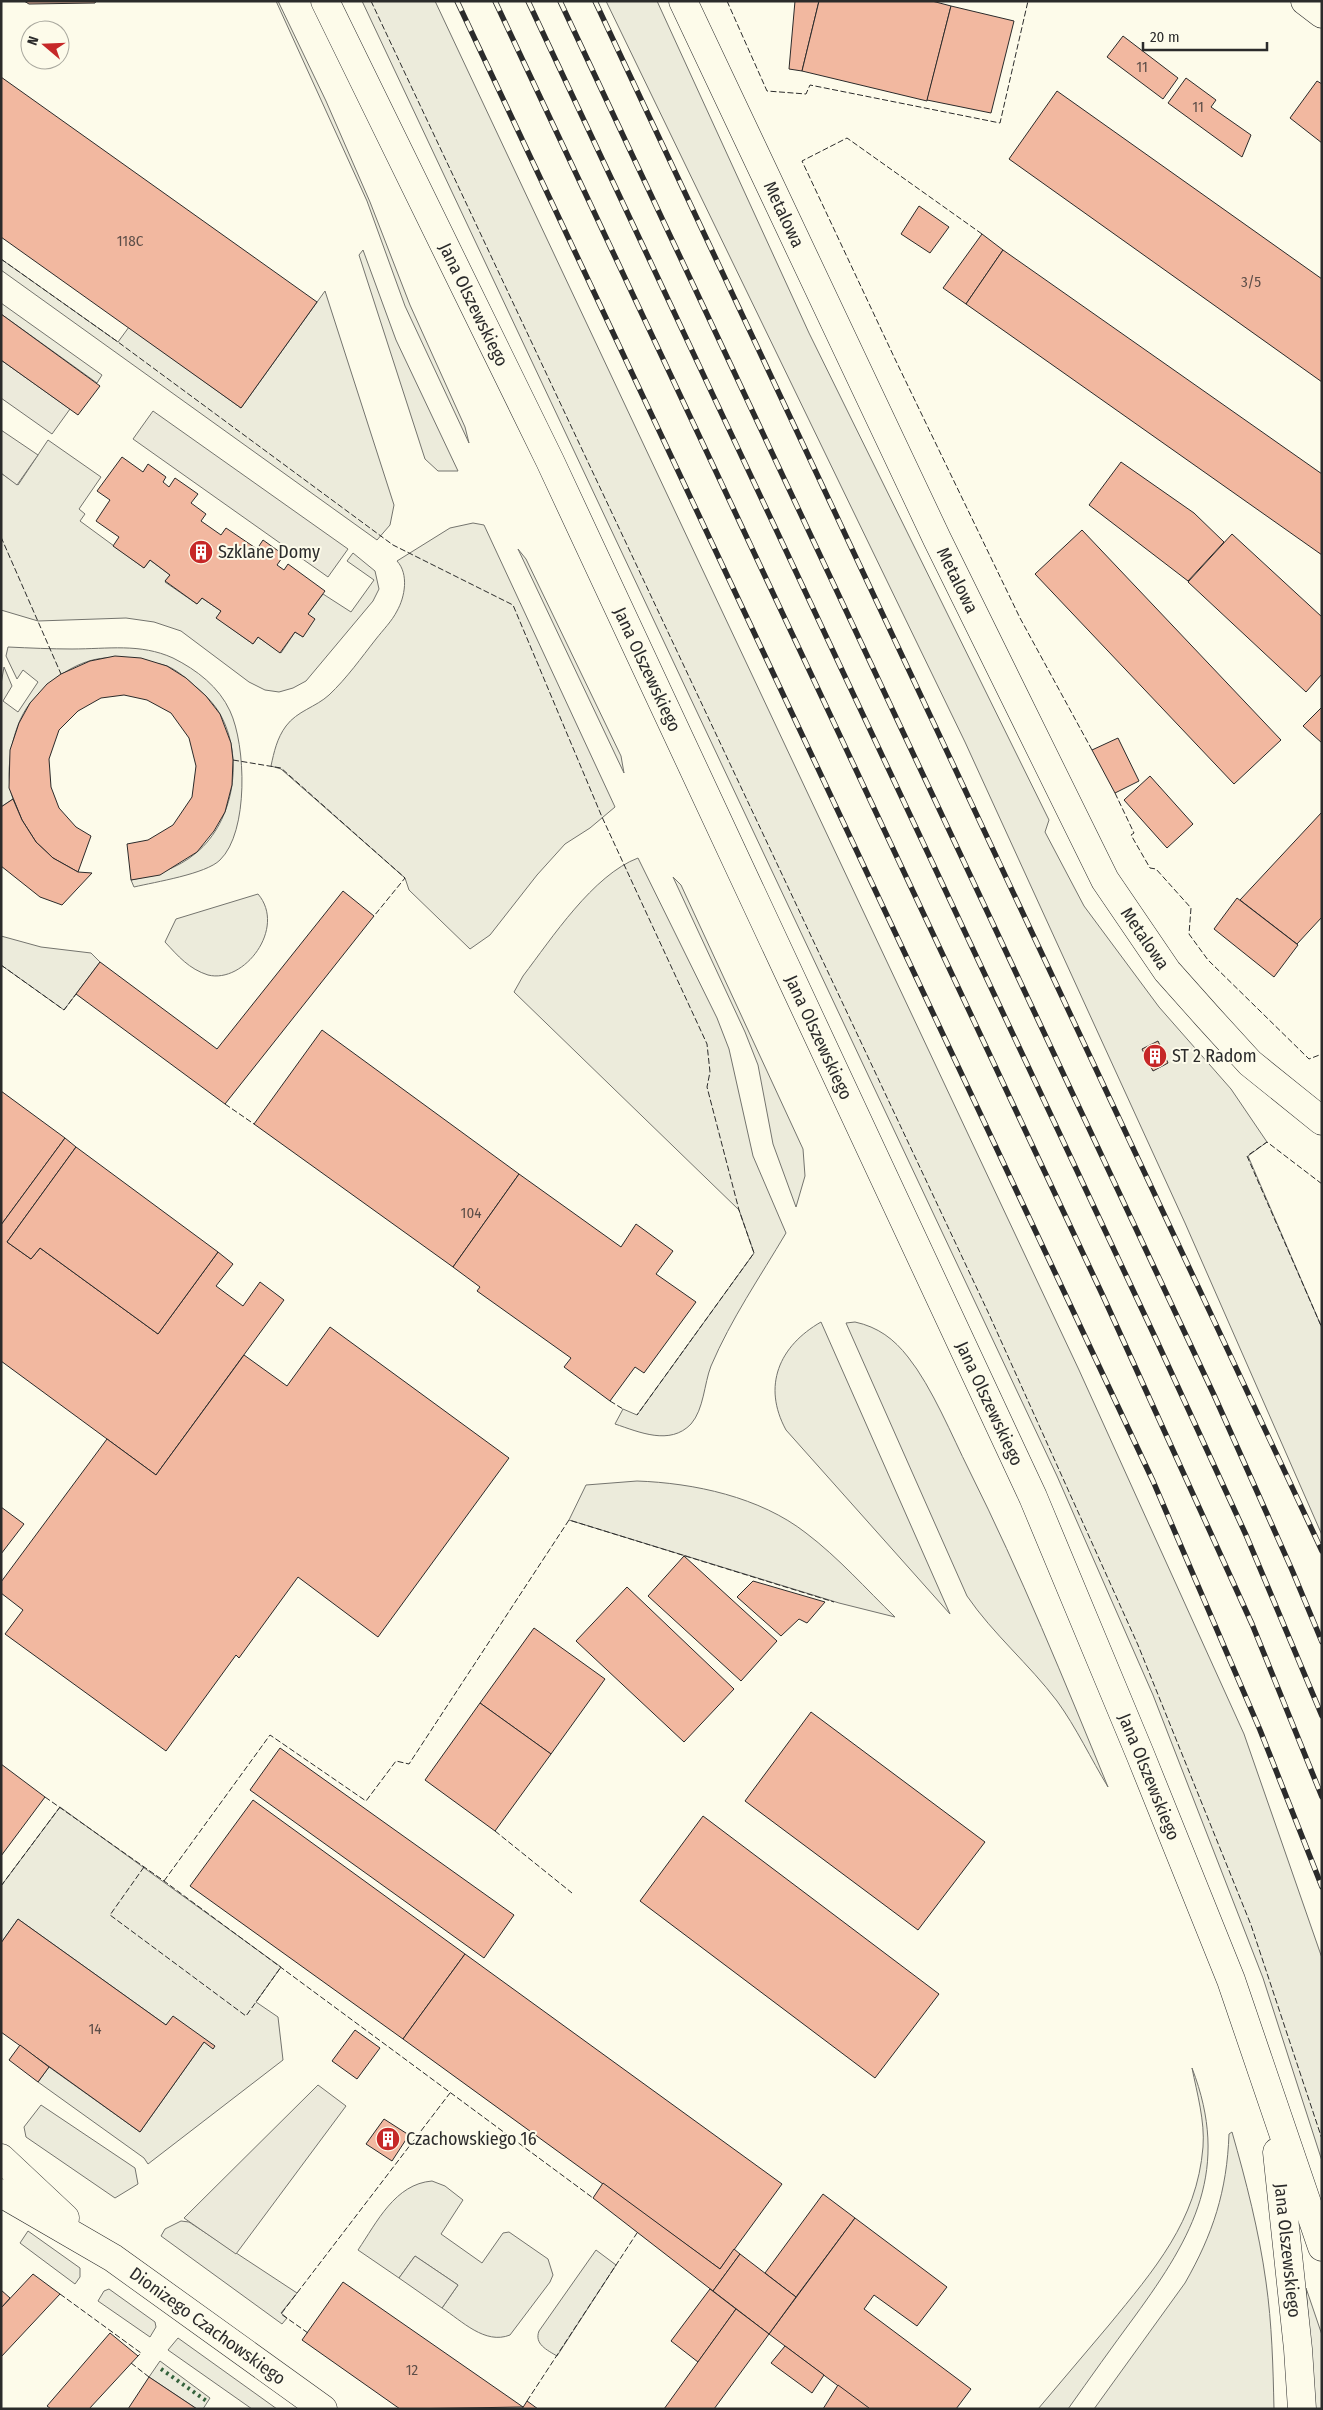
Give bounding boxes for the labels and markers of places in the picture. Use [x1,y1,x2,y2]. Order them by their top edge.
building icon: Szklane Domy [188,539,214,565]
place label: Szklane Domy [218,541,320,563]
building icon: ST 2 Radom [1142,1043,1168,1069]
place label: ST 2 Radom [1172,1045,1257,1067]
building icon: Czachowskiego 16 [375,2126,401,2152]
place label: Czachowskiego 16 [406,2128,537,2150]

